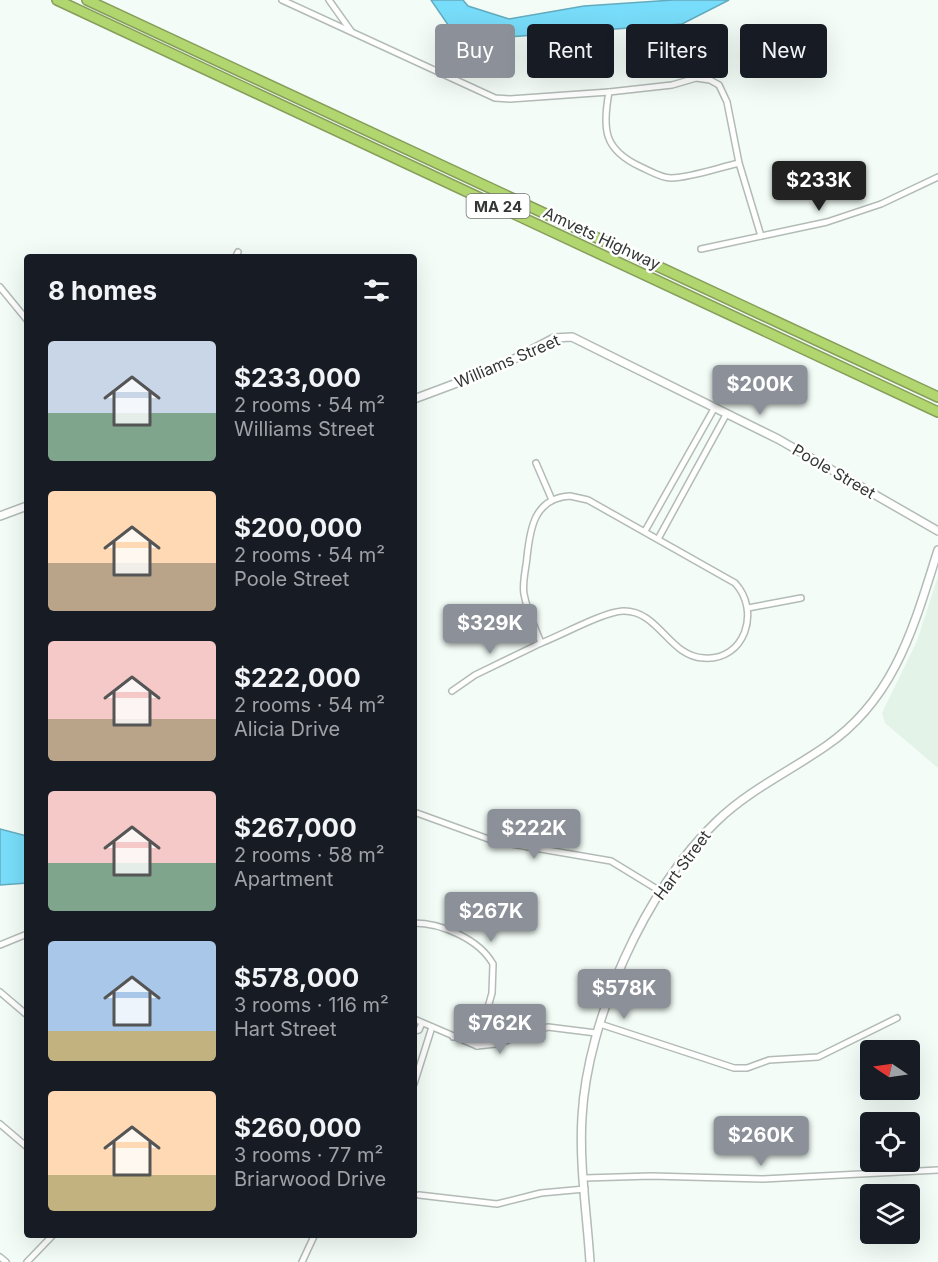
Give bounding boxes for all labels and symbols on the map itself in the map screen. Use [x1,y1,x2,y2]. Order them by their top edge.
pin: $233K [777,161,861,212]
road number: MA 24 [466,194,530,218]
street label: Amvets Highway [540,202,664,274]
street label: Williams Street [451,330,563,392]
pin: $200K [718,365,802,416]
street label: Poole Street [789,439,879,503]
pin: $329K [448,604,532,655]
pin: $222K [492,809,576,860]
street label: Hart Street [649,826,715,904]
pin: $267K [449,892,533,943]
pin: $578K [582,969,666,1020]
pin: $762K [458,1004,542,1055]
north arrow [860,1040,920,1100]
pin: $260K [719,1116,803,1167]

